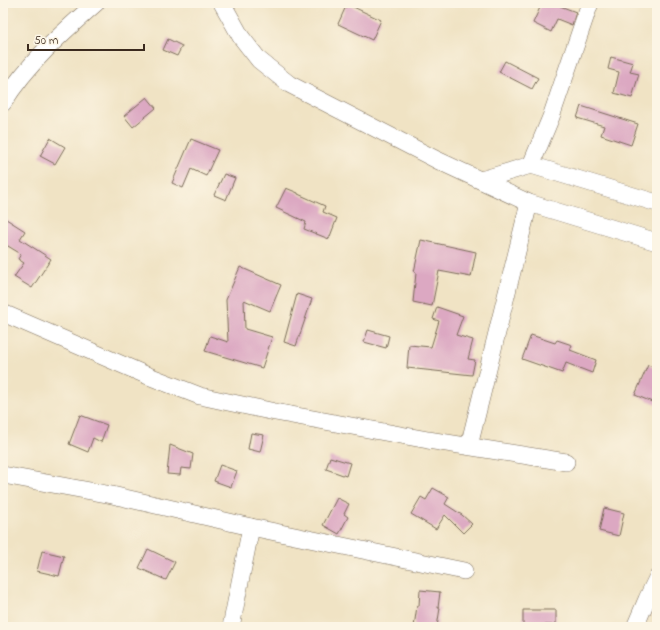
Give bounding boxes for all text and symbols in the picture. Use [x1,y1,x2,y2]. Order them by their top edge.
scale bar [28,26,144,52]
text: 50 m [34,32,58,50]

